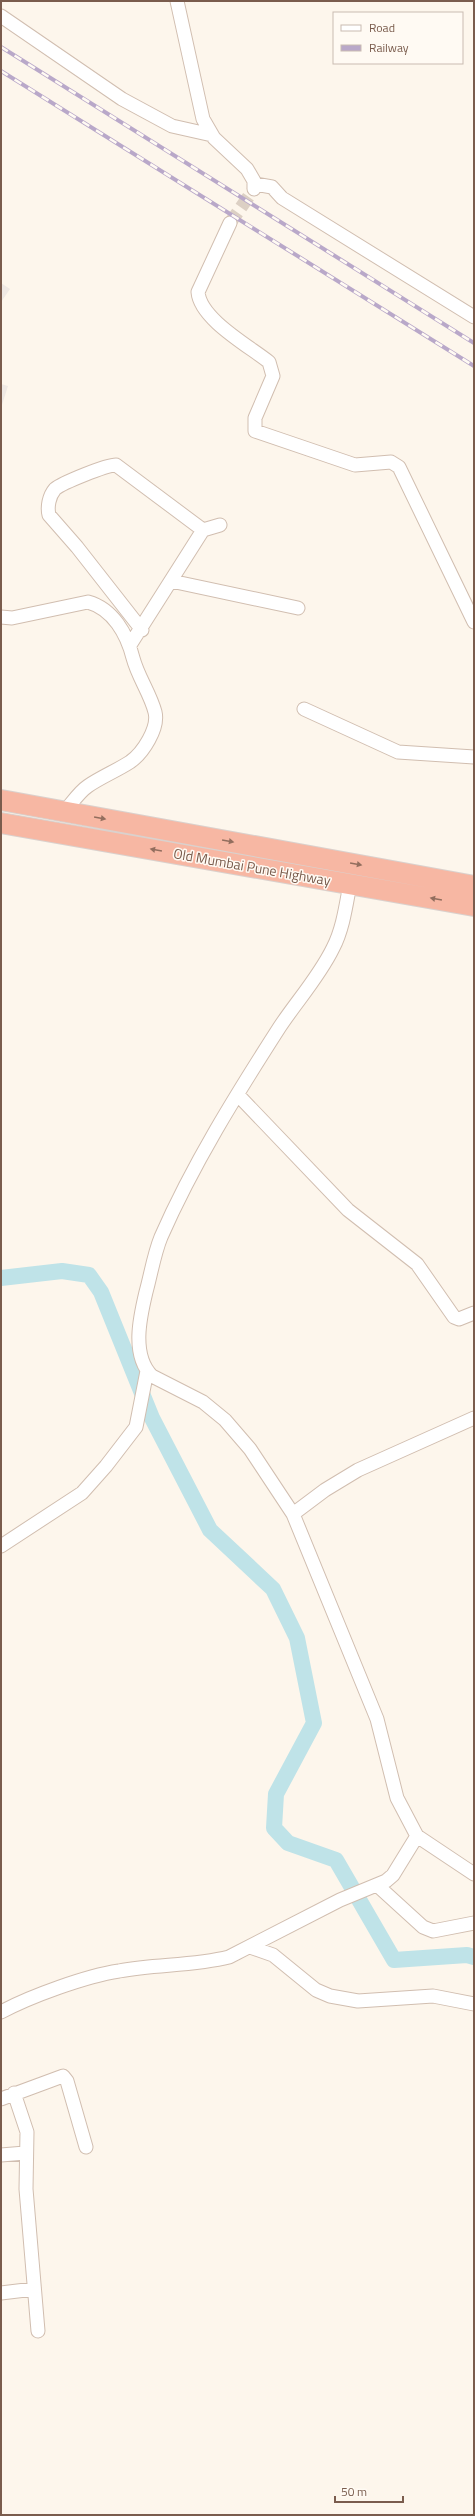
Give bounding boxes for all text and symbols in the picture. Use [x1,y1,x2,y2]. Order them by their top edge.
legend [333,12,463,64]
text: Road [369,18,395,37]
text: Railway [369,38,409,57]
one-way arrow [94,815,106,821]
one-way arrow [222,838,234,844]
street label: Old Mumbai Pune Highway [172,842,333,891]
one-way arrow [150,847,162,853]
one-way arrow [349,862,362,868]
one-way arrow [429,896,442,902]
scale bar [335,2478,403,2504]
text: 50 m [341,2482,367,2501]

